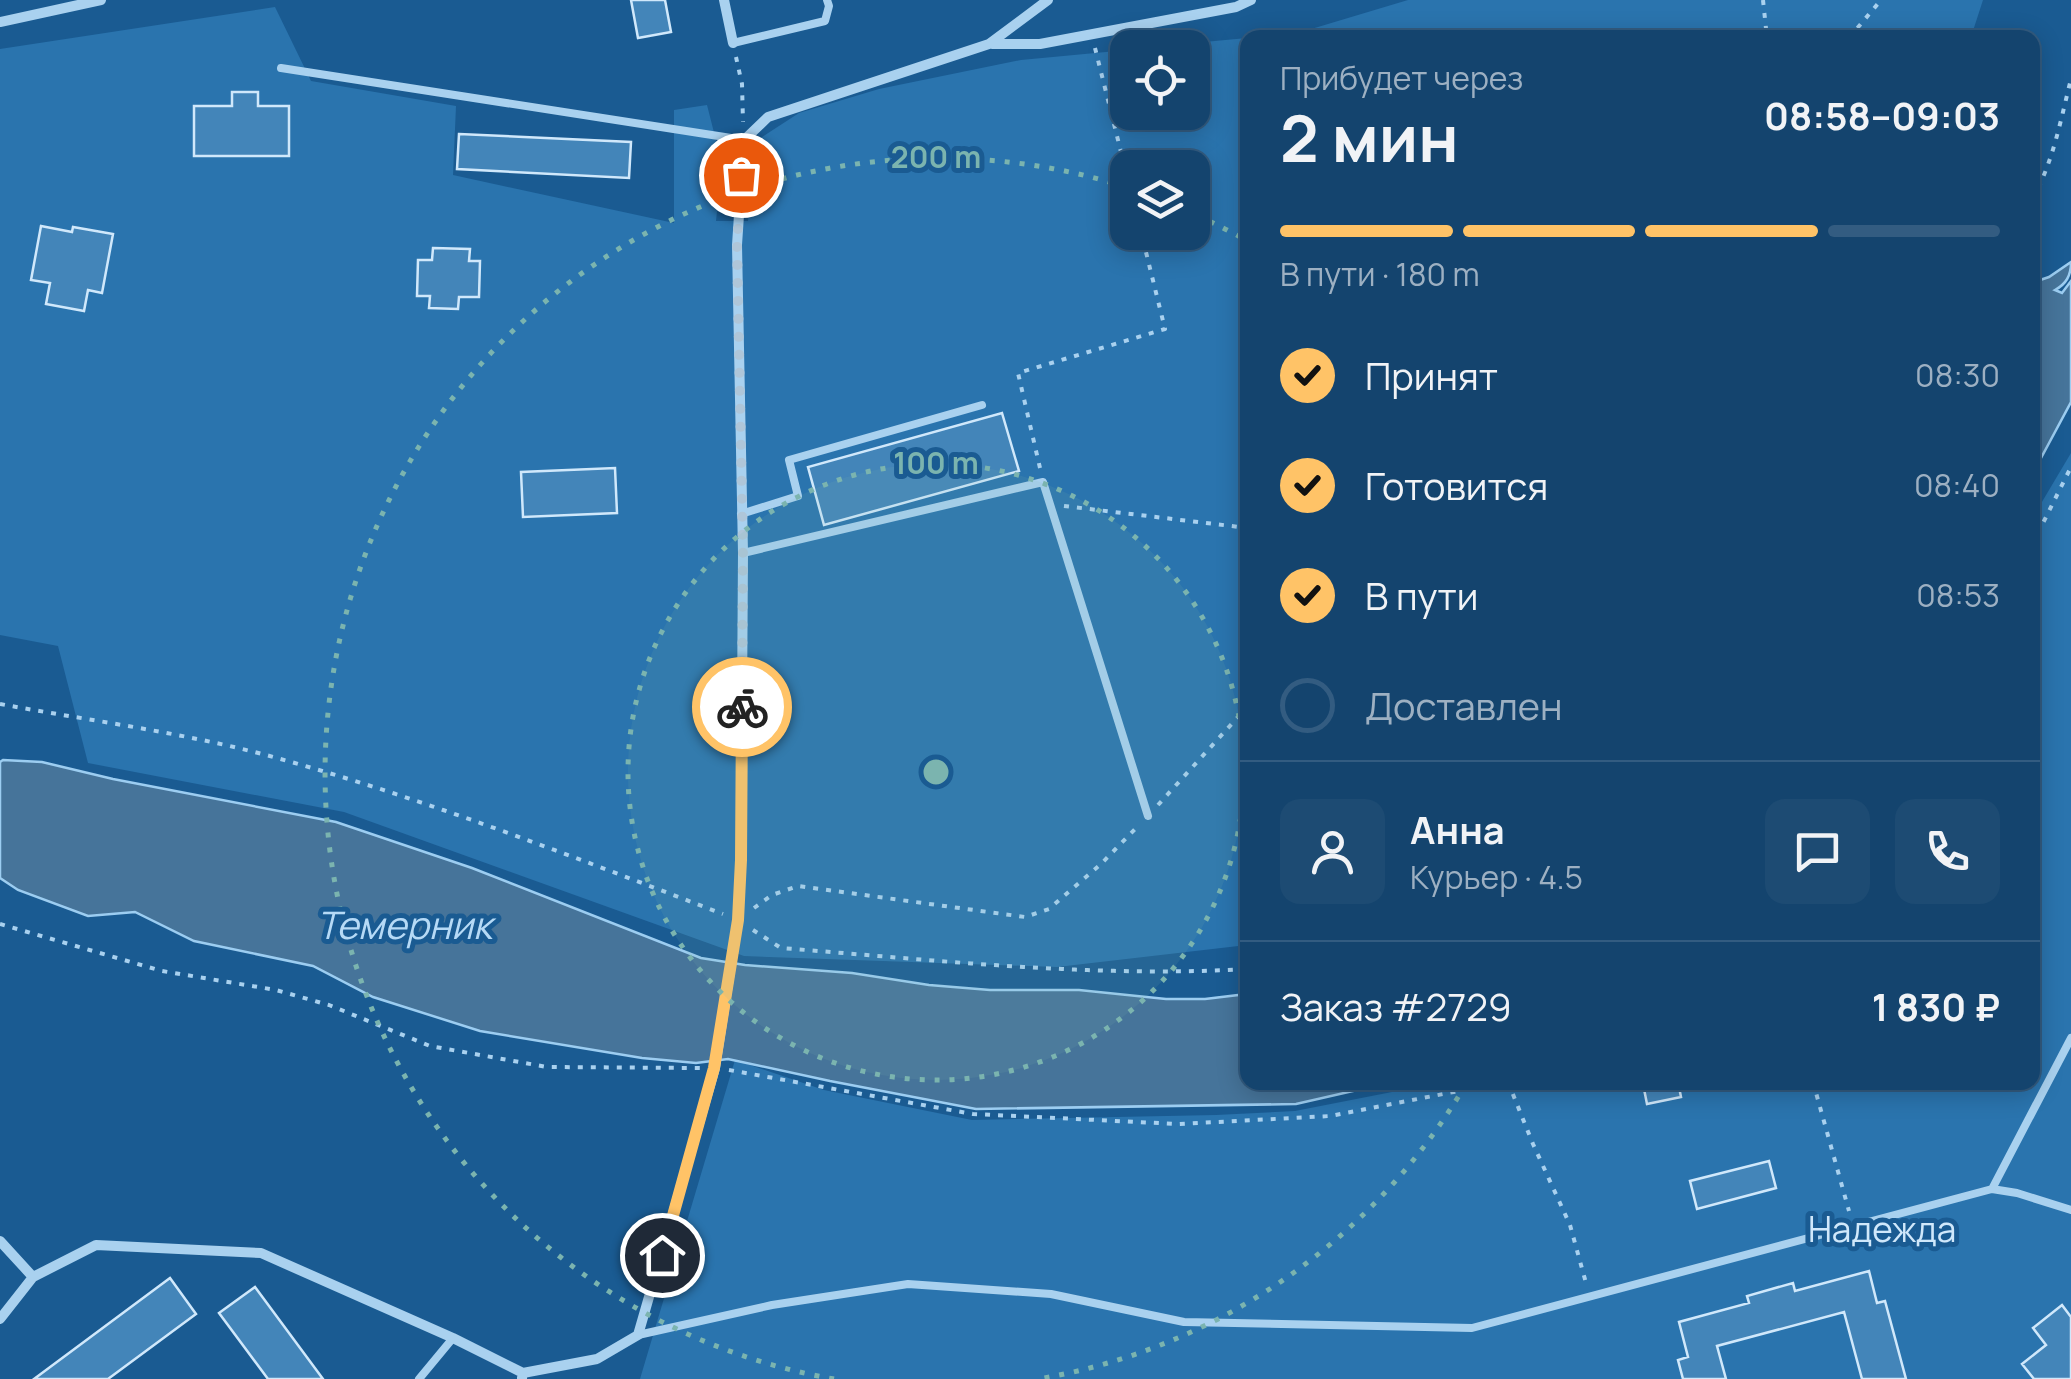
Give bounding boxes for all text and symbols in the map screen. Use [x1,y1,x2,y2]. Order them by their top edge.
map controls [1110,30,1210,250]
button: locate [1110,30,1210,130]
text: Прибудет через [1280,56,1523,100]
text: 08:58–09:03 [1764,89,2000,141]
text: 2 мин [1280,93,1459,182]
pin [699,133,784,218]
text: 200 m [891,136,981,177]
icon: bag [714,148,769,203]
button: layers [1110,150,1210,250]
text: В пути · 180 m [1280,252,1480,296]
icon: check [1280,348,1335,403]
text: Принят [1365,349,1498,401]
text: 08:30 [1915,353,2000,397]
text: 100 m [893,442,979,483]
icon: check [1280,458,1335,513]
text: Готовится [1365,459,1548,511]
text: 08:40 [1914,463,2000,507]
icon: check [1280,568,1335,623]
text: В пути [1365,569,1478,621]
text: 08:53 [1916,573,2000,617]
courier [692,657,792,757]
text: Доставлен [1365,679,1563,731]
icon: bike [715,680,770,735]
centre of rings [918,754,954,790]
button: person [1280,799,1385,904]
button: chat [1765,799,1870,904]
button: phone [1895,799,2000,904]
text: Анна [1410,803,1505,855]
text: Курьер · 4.5 [1410,855,1583,899]
water label: Темерник [316,898,497,950]
text: Заказ #2729 [1280,980,1512,1032]
text: 1 830 ₽ [1872,980,2000,1032]
park label: Надежда [1808,1205,1956,1253]
pin [620,1213,705,1298]
icon: home [635,1228,690,1283]

